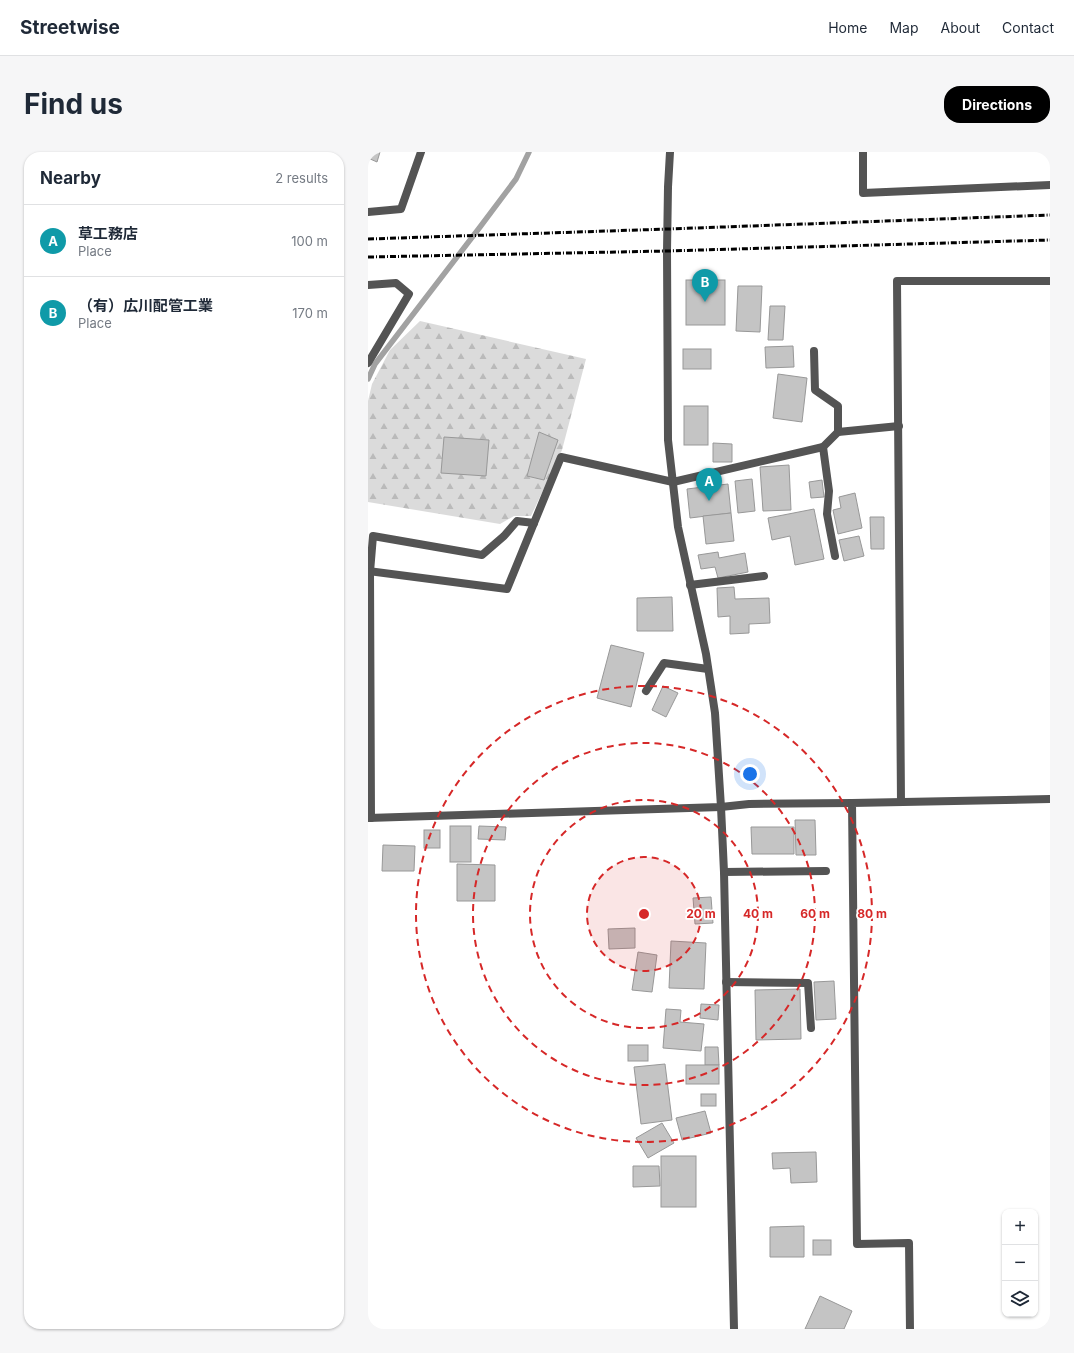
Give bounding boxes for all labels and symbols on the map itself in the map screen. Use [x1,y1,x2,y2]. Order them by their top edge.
pin: B [692,269,718,302]
pin: A [696,468,722,501]
your location [740,764,760,784]
text: 20 m [686,906,716,921]
text: 40 m [743,906,773,921]
text: 60 m [800,906,830,921]
text: 80 m [857,906,887,921]
centre of rings [637,907,651,921]

